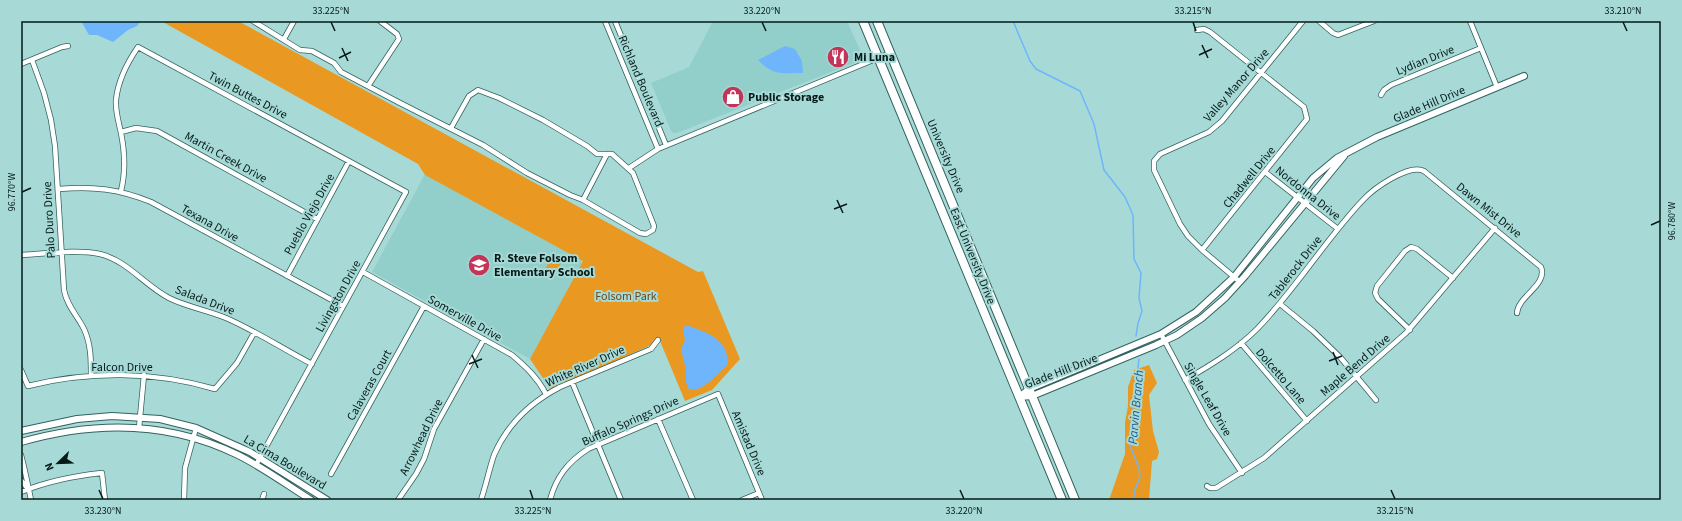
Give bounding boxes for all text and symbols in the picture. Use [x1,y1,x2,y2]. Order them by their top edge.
text: 33.225°N [312,4,350,18]
text: 33.220°N [743,4,781,18]
text: 33.215°N [1174,4,1212,18]
text: 33.210°N [1604,4,1642,18]
street label: Richland Boulevard [614,33,667,130]
street label: Lydian Drive [1393,41,1457,80]
restaurant icon: Mi Luna [825,44,851,70]
street label: Valley Manor Drive [1200,45,1273,126]
place label: Mi Luna [854,49,895,66]
street label: Twin Buttes Drive [205,67,290,123]
street label: Glade Hill Drive [1391,82,1468,127]
shop icon: Public Storage [720,84,746,110]
place label: Public Storage [748,89,824,106]
street label: University Drive [922,117,969,196]
street label: Martin Creek Drive [181,128,270,187]
street label: Chadwell Drive [1219,143,1280,212]
street label: Nordonna Drive [1271,162,1344,224]
street label: Pueblo Viejo Drive [280,170,339,258]
text: 96.770°W [5,173,19,211]
street label: Dawn Mist Drive [1452,179,1525,242]
street label: Palo Duro Drive [39,181,60,259]
street label: Texana Drive [178,201,242,246]
text: 96.780°W [1665,202,1679,240]
street label: East University Drive [945,205,1000,307]
street label: Tablerock Drive [1265,232,1326,304]
place label: R. Steve Folsom Elementary School [494,250,594,281]
school or university icon: R. Steve Folsom Elementary School [466,252,492,278]
street label: Livingston Drive [312,257,365,335]
street label: Salada Drive [173,281,237,320]
park label: Folsom Park [595,288,657,305]
street label: Somerville Drive [425,291,505,346]
street label: Maple Bend Drive [1317,330,1394,400]
street label: White River Drive [543,341,628,392]
street label: Dolcetto Lane [1252,345,1310,408]
street label: Calaveras Court [343,347,396,424]
street label: Glade Hill Drive [1022,350,1100,393]
street label: Falcon Drive [91,359,153,376]
street label: Single Leaf Drive [1179,359,1236,439]
water label: Parvin Branch [1124,369,1148,445]
street label: Buffalo Springs Drive [579,392,681,450]
street label: Arrowhead Drive [396,396,447,478]
street label: Amistad Drive [727,408,770,478]
street label: La Cima Boulevard [240,431,329,494]
north arrow [38,443,78,483]
text: N [41,460,58,473]
text: 33.230°N [84,504,122,518]
text: 33.225°N [514,504,552,518]
text: 33.220°N [945,504,983,518]
text: 33.215°N [1376,504,1414,518]

